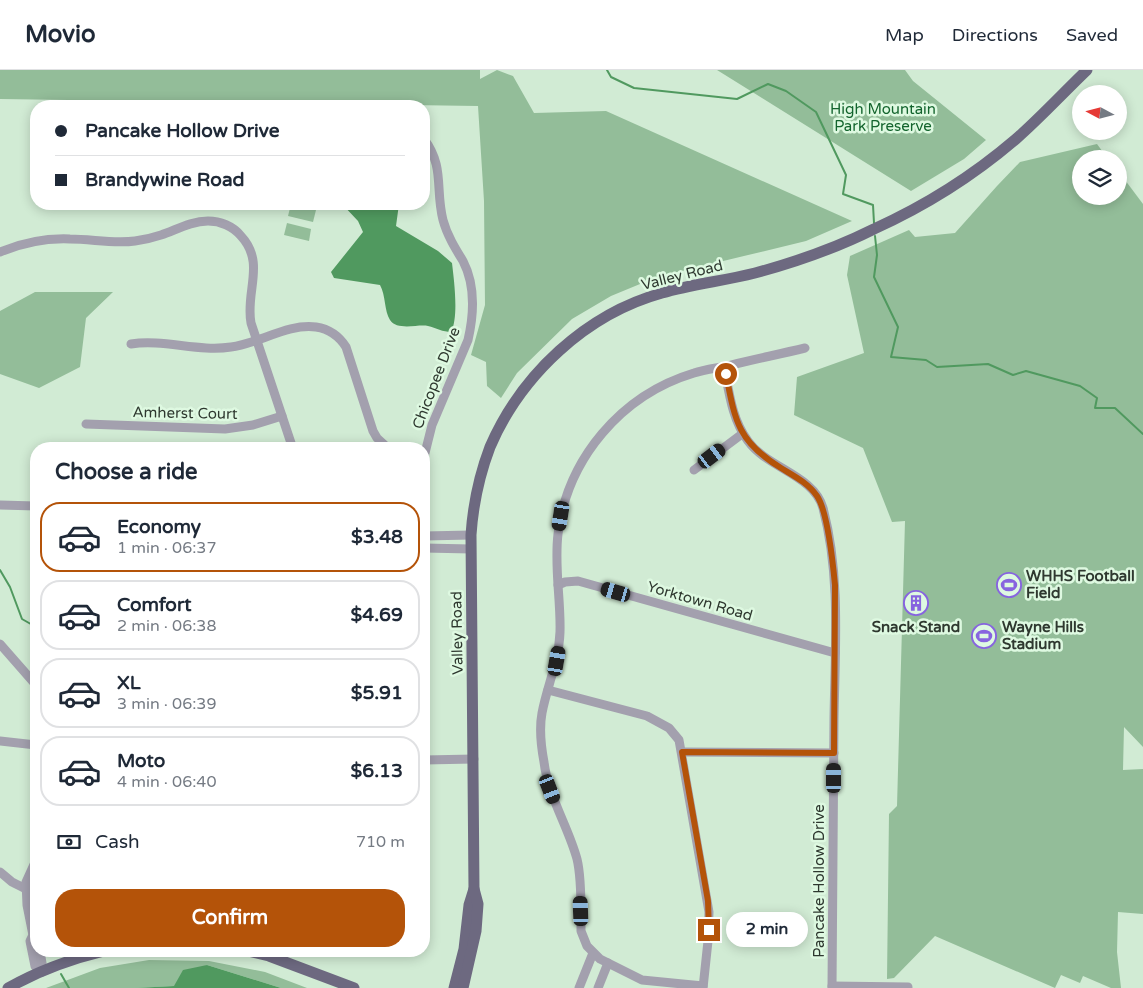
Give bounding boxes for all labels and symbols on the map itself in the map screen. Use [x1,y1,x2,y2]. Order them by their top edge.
north arrow [1072,85,1128,140]
park label: High Mountain Park Preserve [830,100,936,135]
street label: Valley Road [639,256,725,294]
street label: Chicopee Drive [408,325,464,431]
route start [715,363,737,385]
street label: Amherst Court [132,403,238,423]
car [695,441,728,471]
car [551,500,570,532]
place label: WHHS Football Field [1026,567,1135,602]
sports icon: WHHS Football Field [996,572,1022,598]
street label: Yorktown Road [645,577,755,625]
car [599,581,632,603]
building icon: Snack Stand [903,590,929,616]
street label: Valley Road [447,591,467,675]
place label: Snack Stand [872,618,960,636]
place label: Wayne Hills Stadium [1002,618,1084,653]
sports icon: Wayne Hills Stadium [971,623,997,649]
car [547,645,566,677]
car [826,763,841,793]
car [537,772,562,806]
street label: Pancake Hollow Drive [810,804,828,958]
car [572,896,589,926]
callout: 2 min [726,912,809,948]
route end [698,919,720,941]

